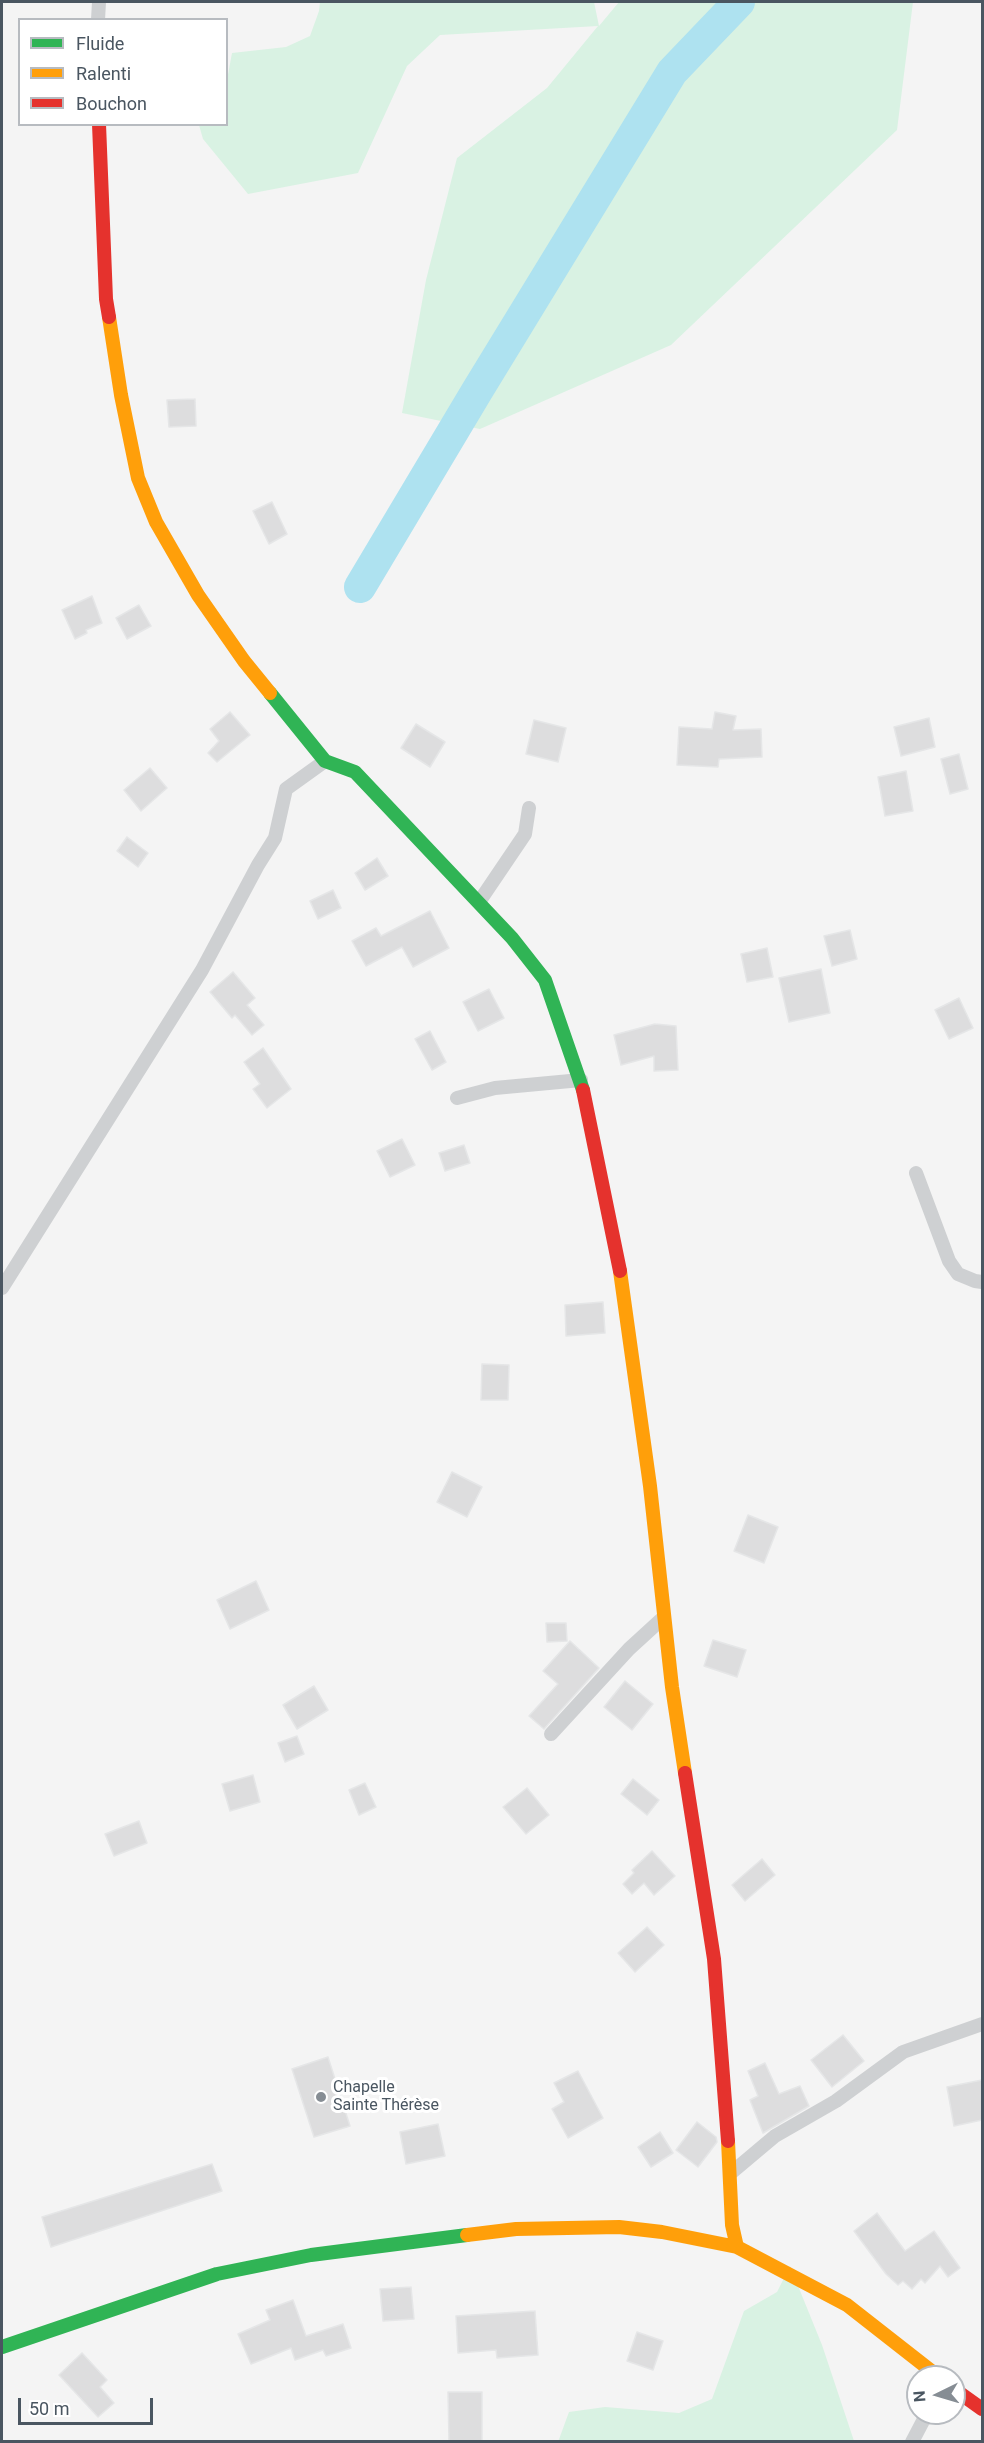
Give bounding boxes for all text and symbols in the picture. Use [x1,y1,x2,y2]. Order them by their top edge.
legend [18,18,228,126]
text: Fluide [76,33,124,54]
text: Ralenti [76,63,131,84]
text: Bouchon [76,93,147,114]
place label: Chapelle Sainte Thérèse [333,2078,439,2116]
marker: Chapelle Sainte Thérèse [314,2090,328,2104]
north arrow [906,2365,966,2425]
scale bar [21,2386,156,2424]
text: N [910,2390,930,2403]
text: 50 m [29,2398,69,2419]

